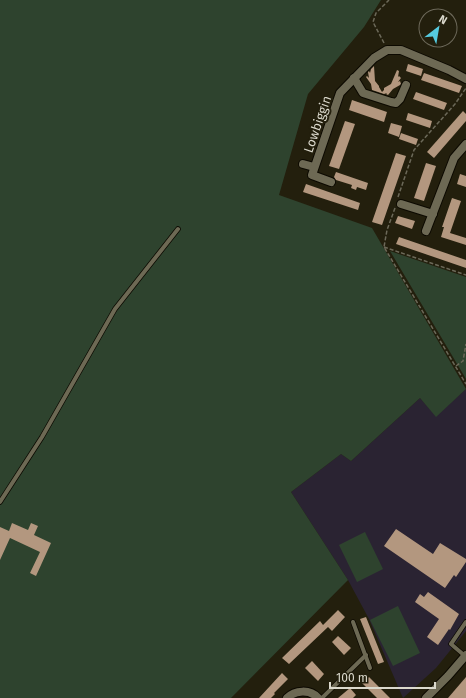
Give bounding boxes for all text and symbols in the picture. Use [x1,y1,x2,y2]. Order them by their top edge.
north arrow [418,8,458,48]
text: N [436,12,449,27]
street label: Lowbiggin [301,94,334,155]
scale bar [330,664,435,690]
text: 100 m [336,671,368,685]

